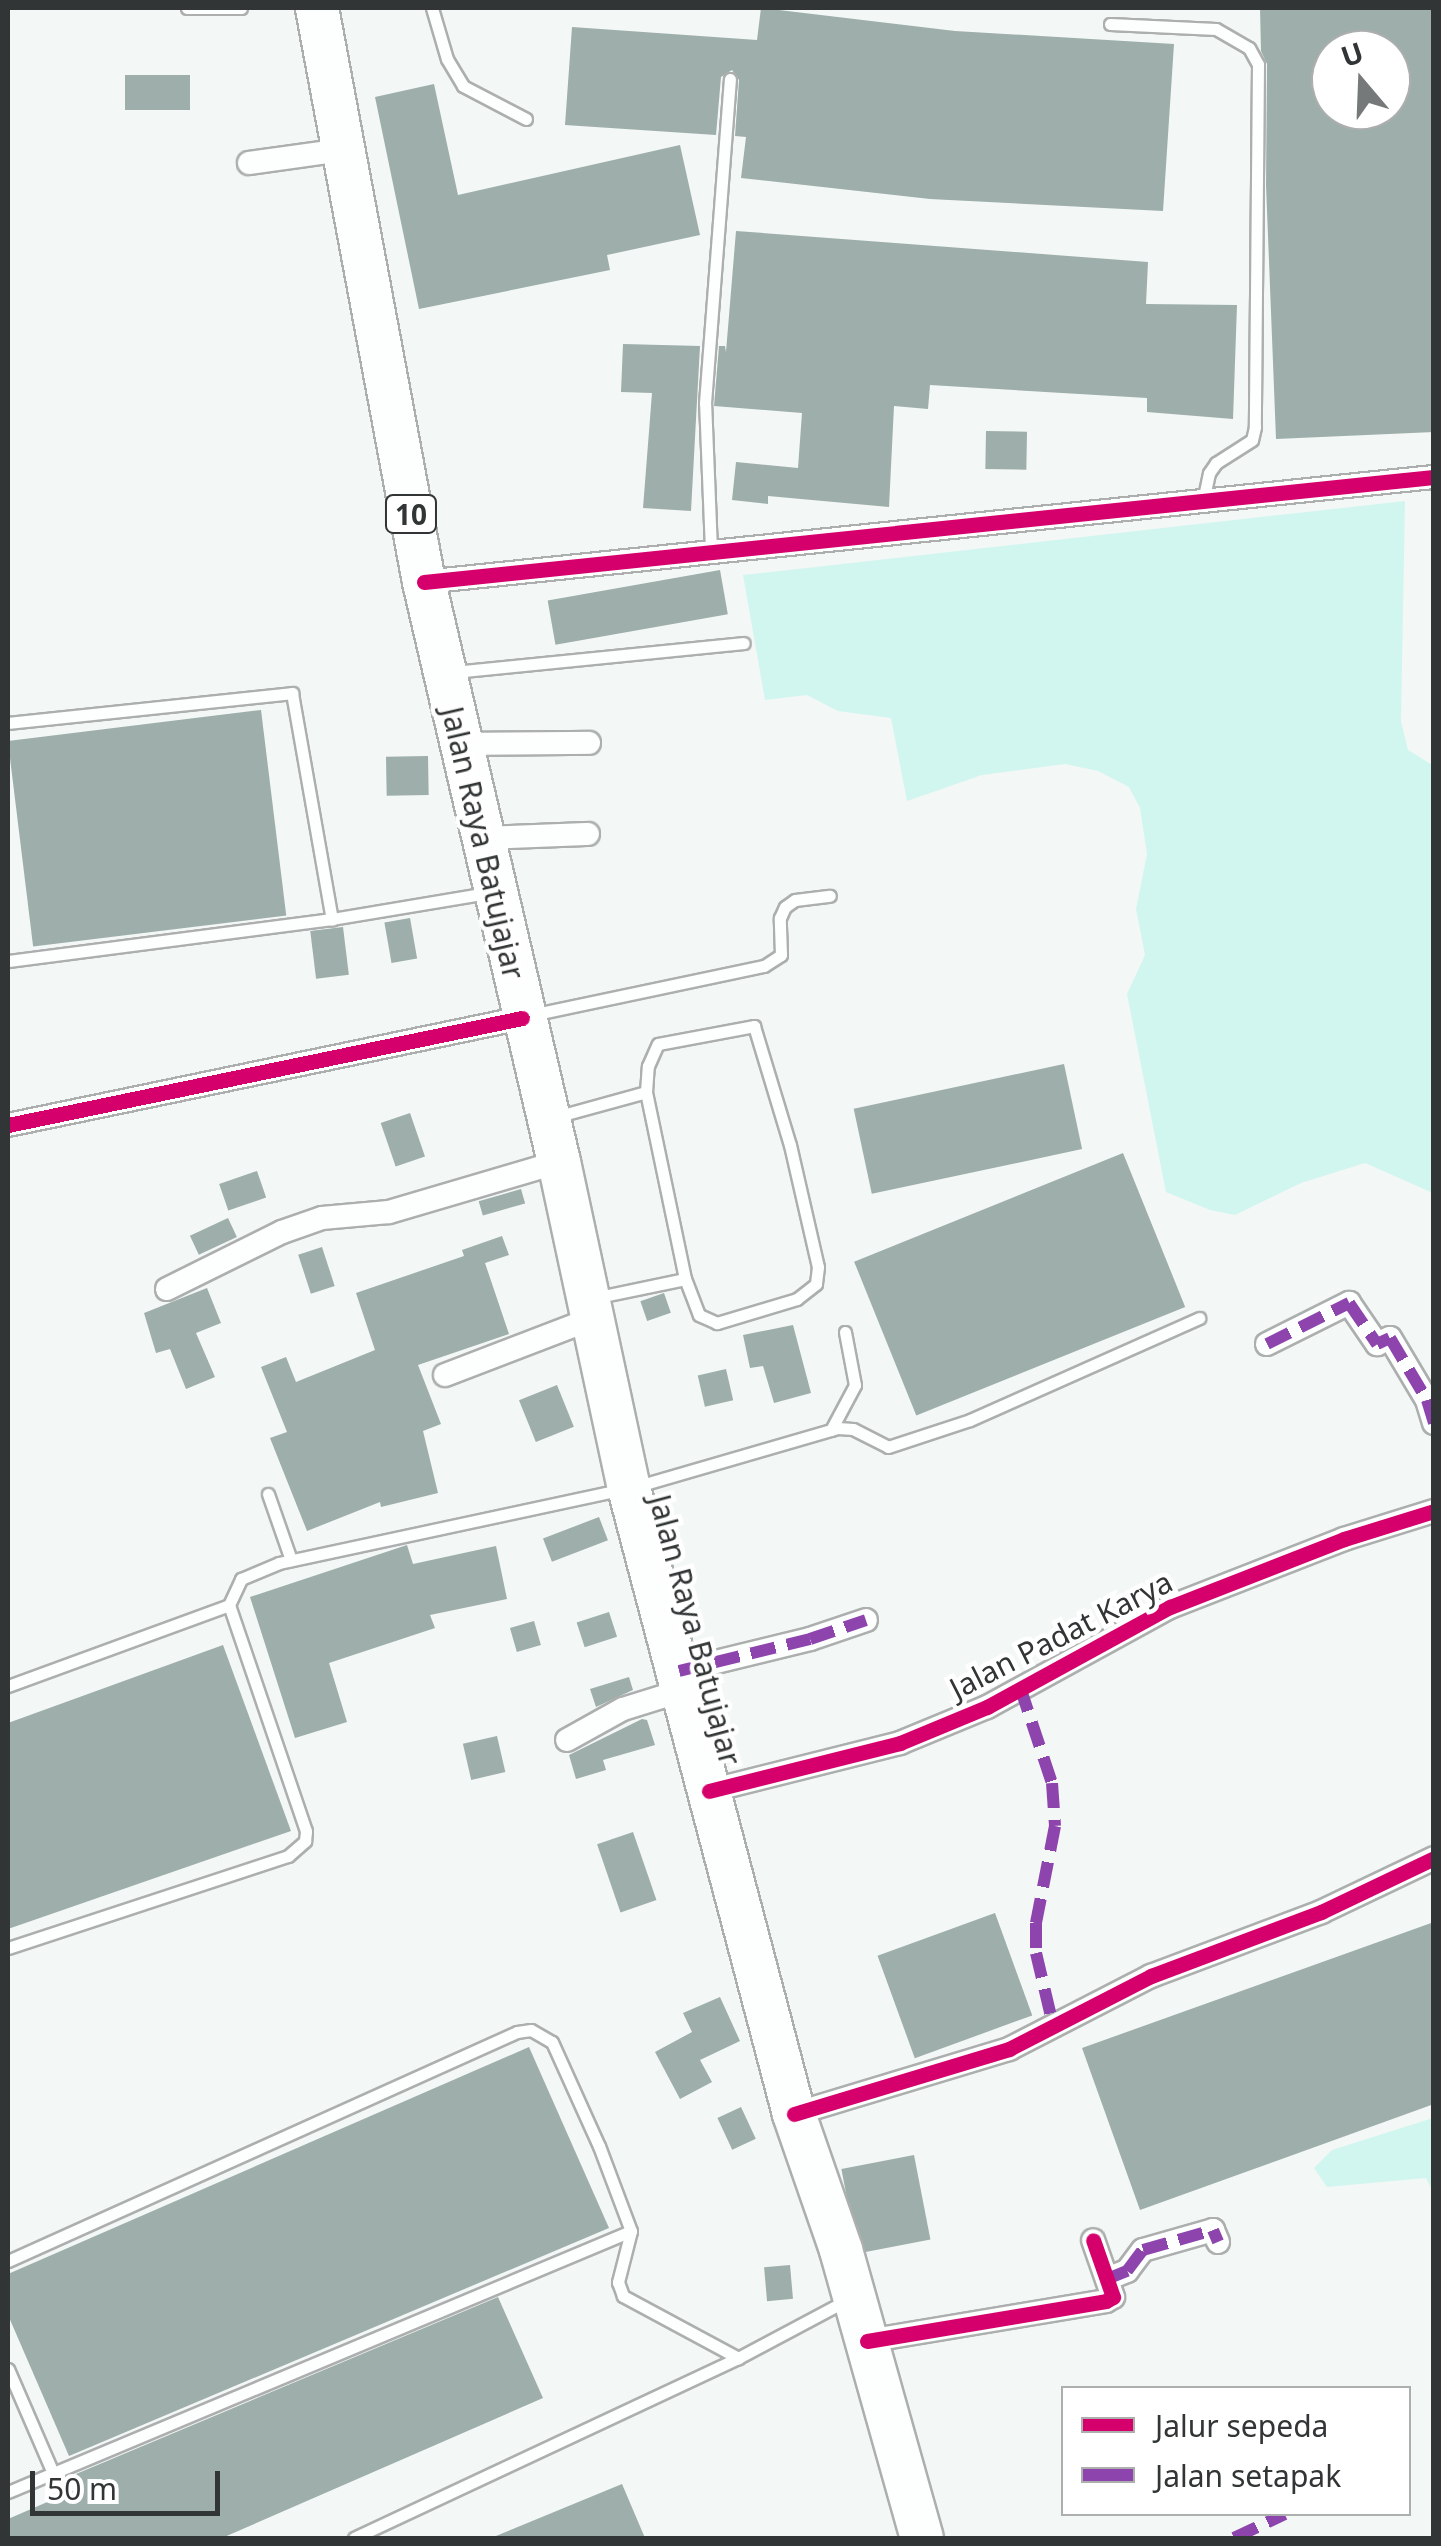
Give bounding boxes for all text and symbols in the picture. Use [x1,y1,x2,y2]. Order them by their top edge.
north arrow [1311,30,1411,130]
text: U [1336,32,1368,75]
road number: 10 [384,491,438,537]
street label: Jalan Raya Batujajar [434,703,532,983]
street label: Jalan Raya Batujajar [642,1491,748,1769]
street label: Jalan Padat Karya [944,1563,1178,1707]
legend [1061,2386,1411,2516]
text: Jalur sepeda [1155,2405,1328,2446]
scale bar [35,2451,225,2513]
text: Jalan setapak [1155,2455,1341,2496]
text: 50 m [47,2468,117,2509]

